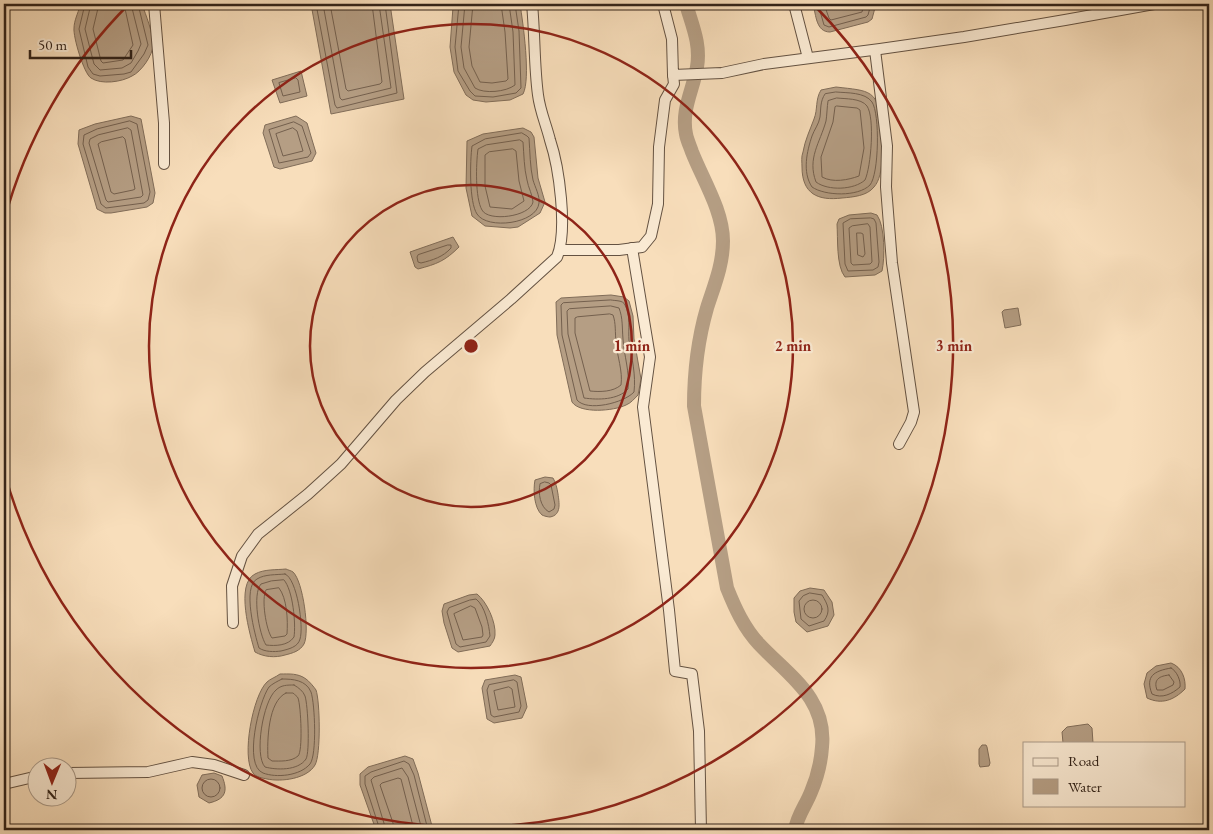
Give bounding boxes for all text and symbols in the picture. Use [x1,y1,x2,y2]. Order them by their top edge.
scale bar [30,28,131,60]
text: 50 m [38,35,67,54]
text: 1 min [614,336,651,355]
text: 2 min [775,336,812,355]
text: 3 min [936,336,973,355]
centre of rings [462,337,480,355]
legend [1023,742,1186,806]
text: Road [1068,751,1100,770]
north arrow [28,756,78,806]
text: Water [1068,777,1102,796]
text: N [45,786,58,804]

